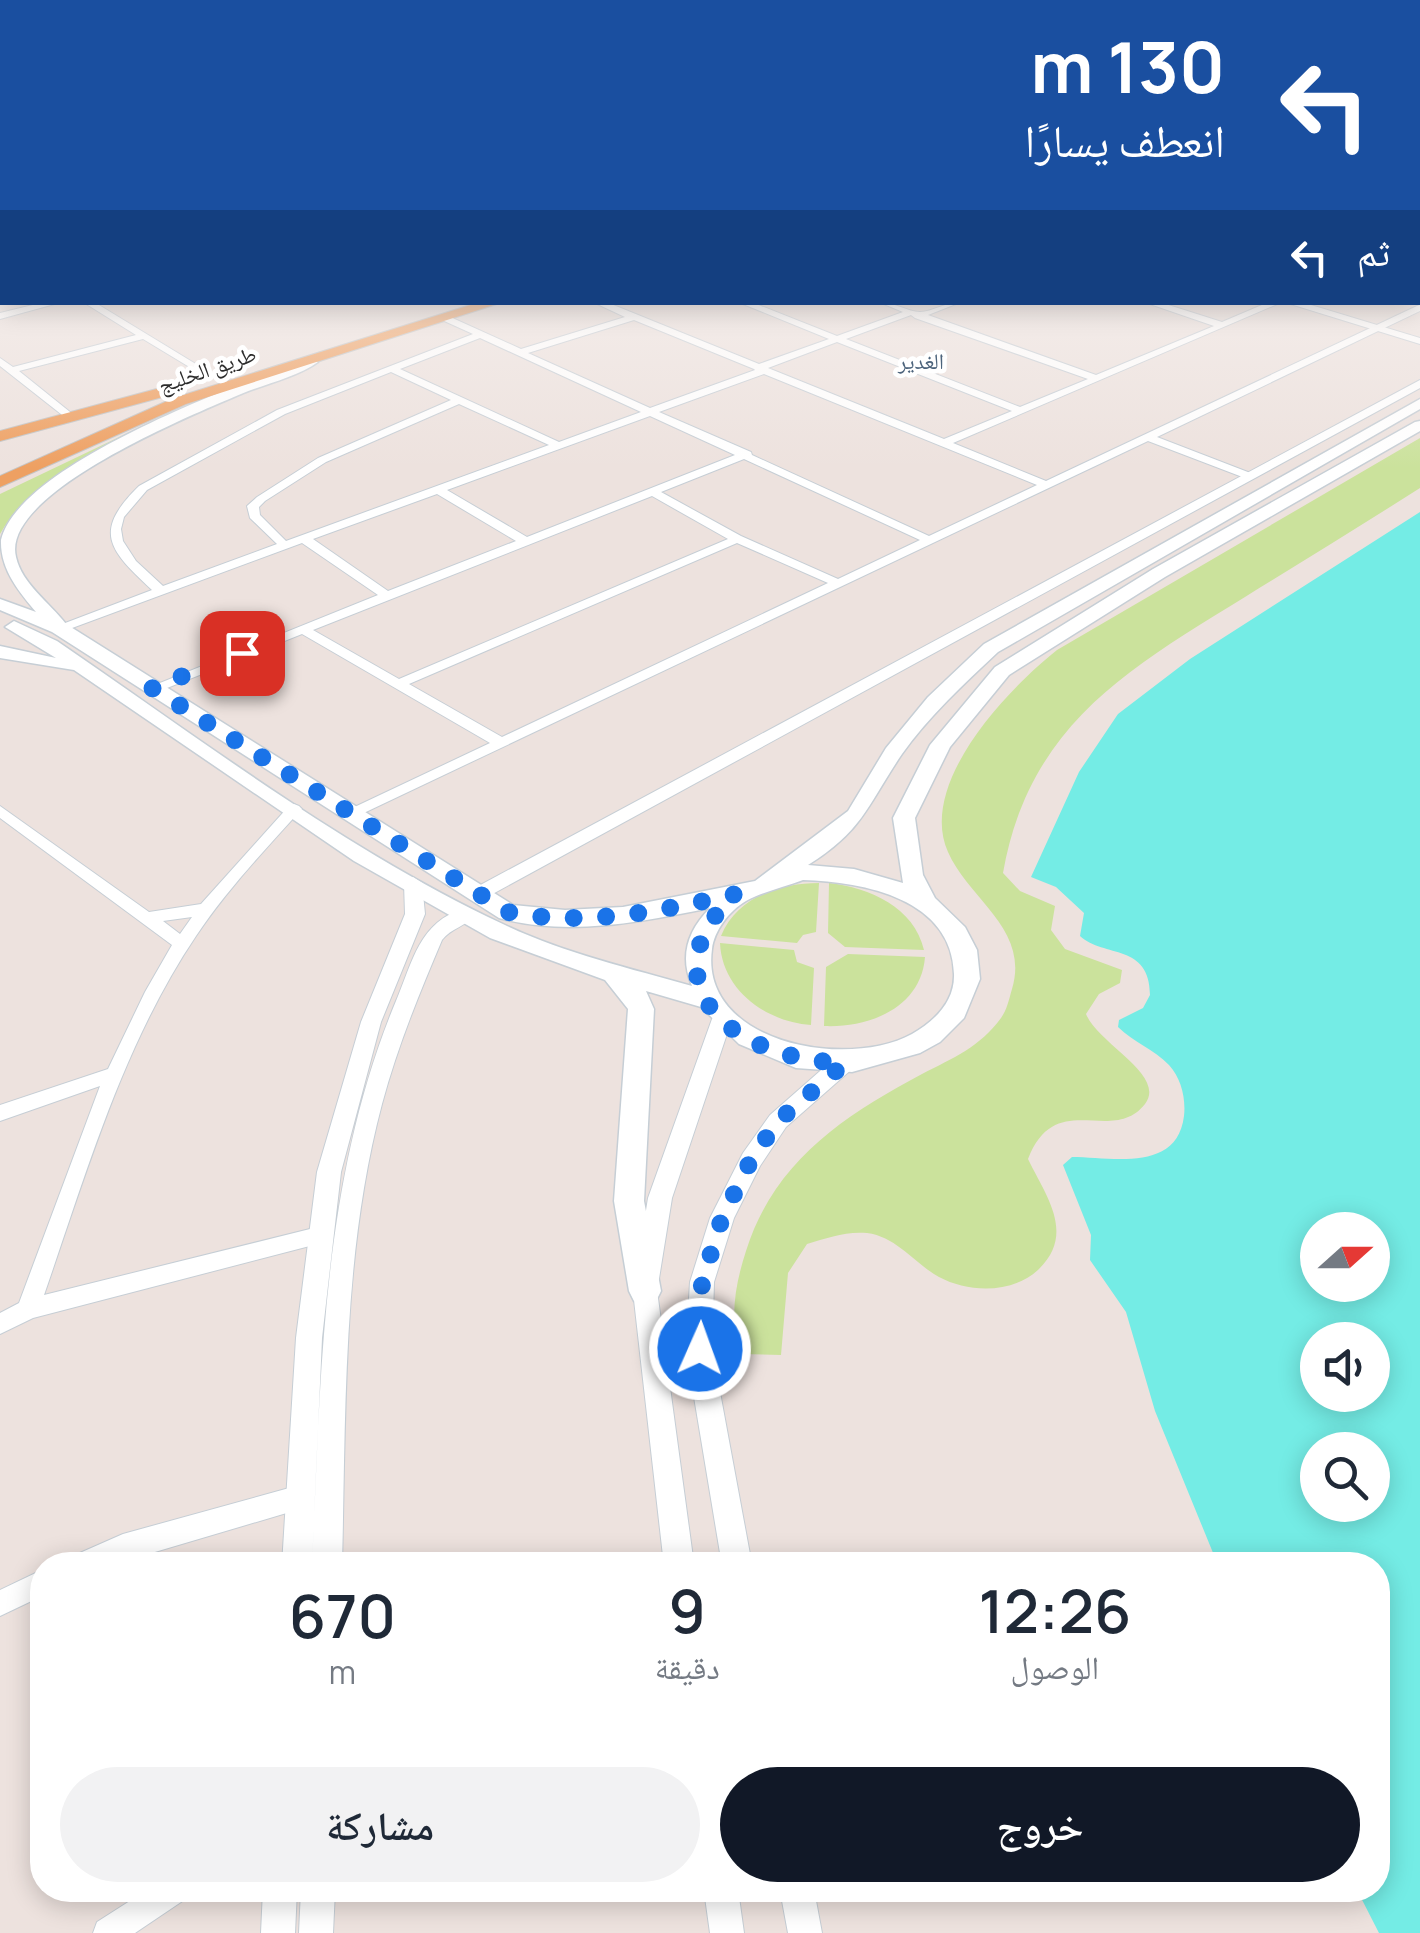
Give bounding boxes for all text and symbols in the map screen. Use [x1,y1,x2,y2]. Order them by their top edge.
text: 130 m [1031,18,1225,114]
icon: left [1260,40,1390,170]
text: انعطف يسارًا [1024,109,1225,171]
text: ثم [1357,225,1390,277]
icon: left [1282,230,1337,285]
street label: طريق الخليج [154,338,260,400]
district label: الغدير [897,346,944,376]
pin [200,611,285,696]
icon: arrive [215,626,270,681]
north arrow [1300,1212,1390,1302]
map controls [1300,1212,1390,1522]
position arrow [648,1297,752,1401]
button: sound [1300,1322,1390,1412]
button: search [1300,1432,1390,1522]
text: 9 [669,1569,706,1651]
text: 12:26 [979,1569,1131,1651]
text: 670 [289,1574,396,1656]
text: دقيقة [655,1645,720,1689]
text: الوصول [1011,1645,1099,1689]
text: m [329,1650,356,1694]
button: مشاركة [60,1767,700,1882]
button: خروج [720,1767,1360,1882]

